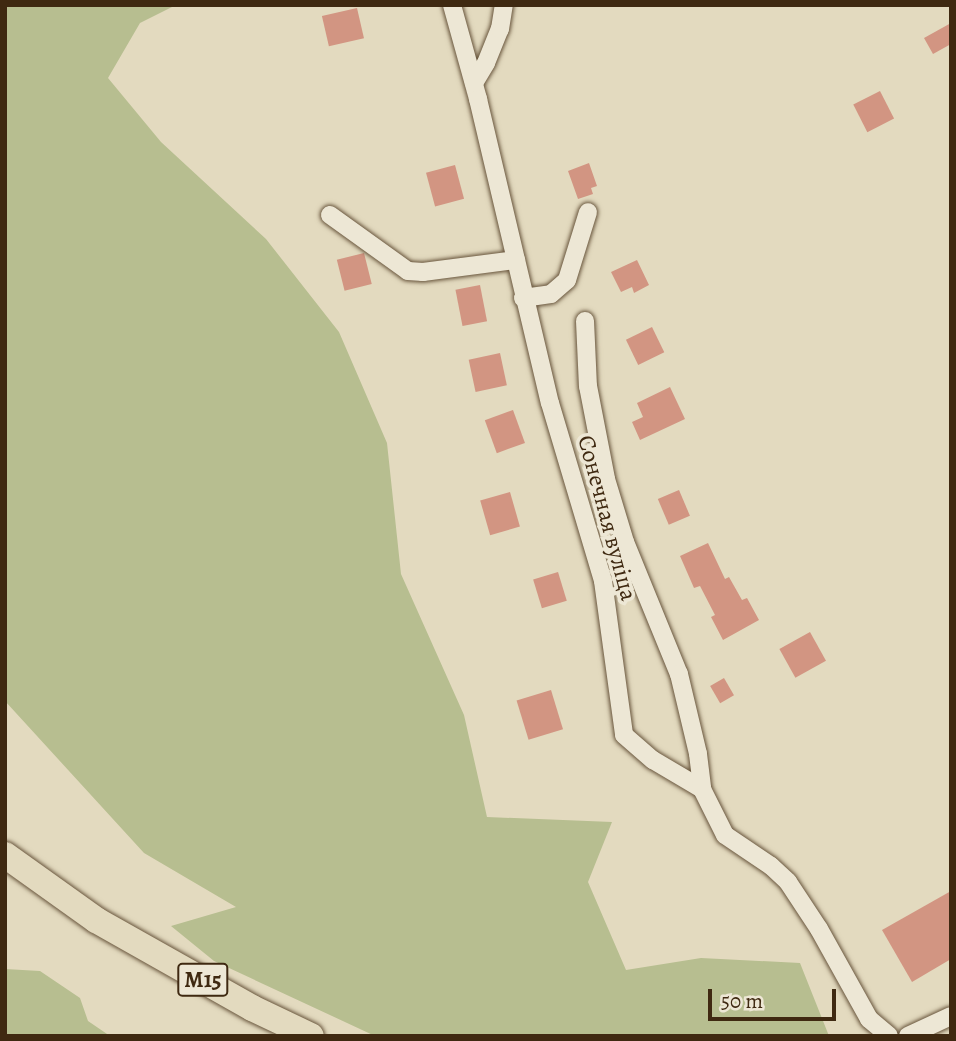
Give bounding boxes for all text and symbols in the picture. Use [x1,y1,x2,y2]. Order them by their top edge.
street label: Сонечная вуліца [571,432,643,604]
road number: М15 [177,960,229,1000]
scale bar [711,974,839,1018]
text: 50 m [721,987,763,1015]

